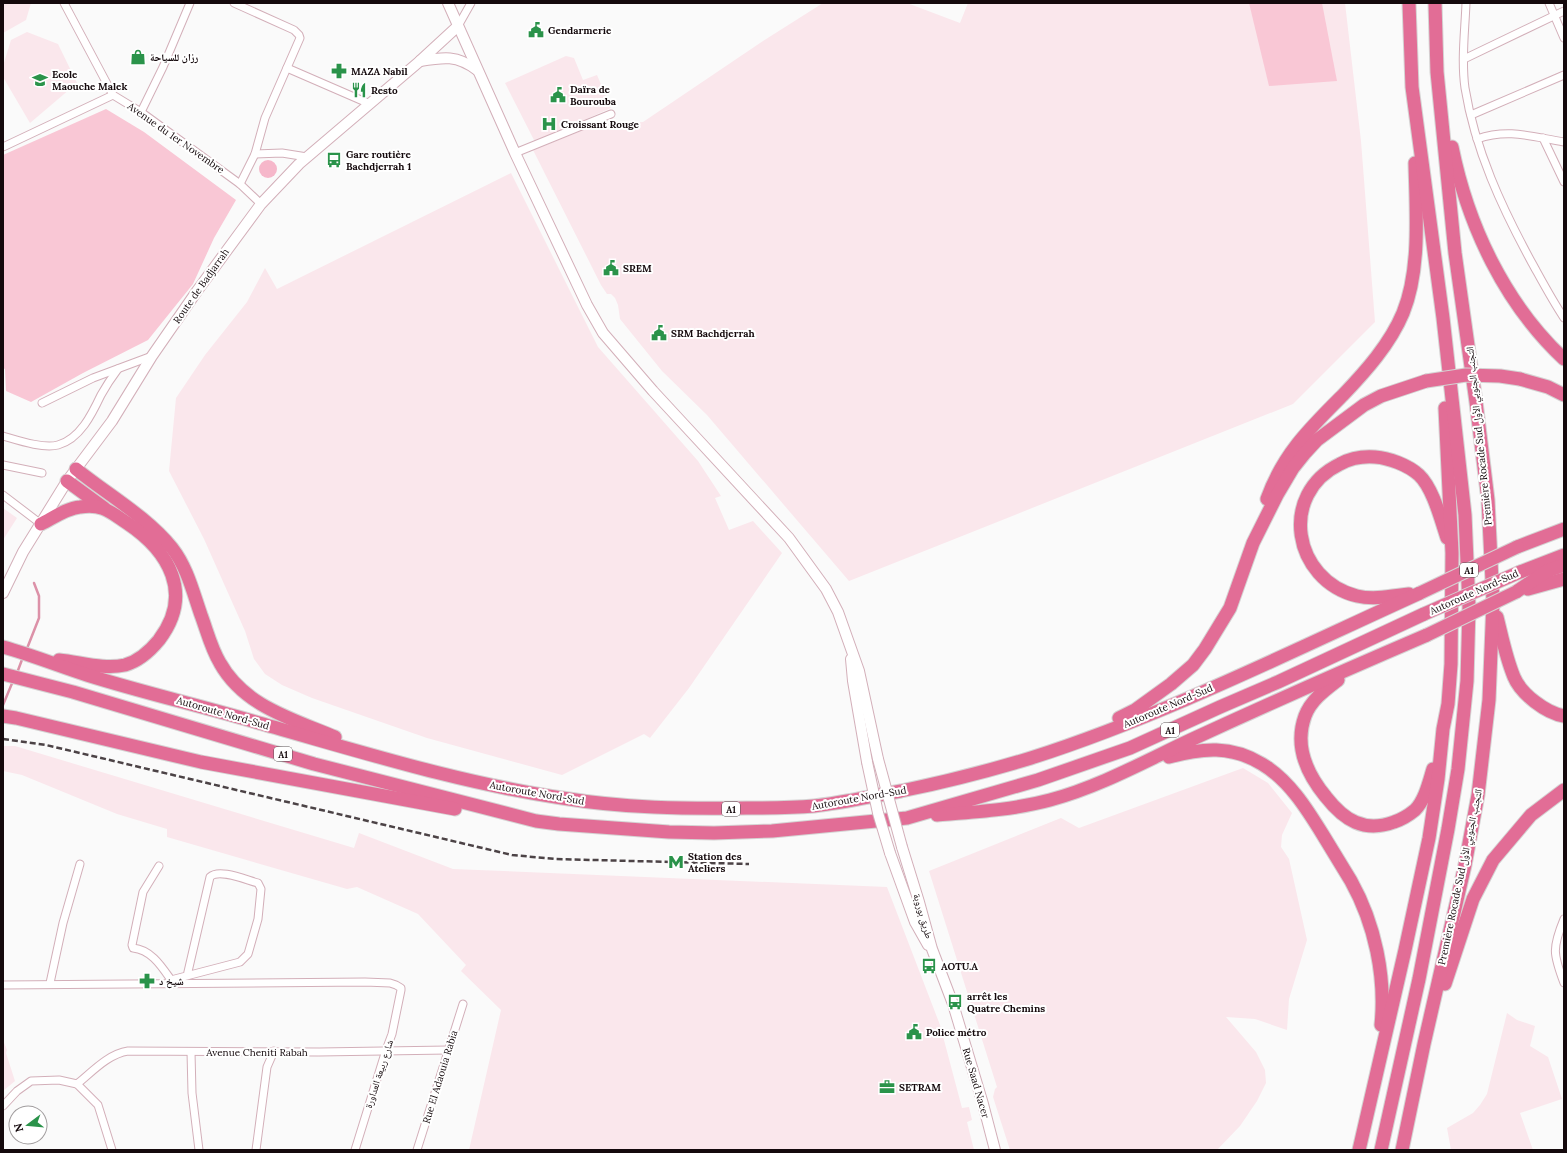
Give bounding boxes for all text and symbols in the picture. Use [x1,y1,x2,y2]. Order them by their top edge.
public building icon: Gendarmerie [527,21,545,39]
place label: Gendarmerie [548,24,612,37]
shop icon: رزان للسياحة [129,48,147,66]
place label: رزان للسياحة [150,51,198,64]
pharmacy icon: MAZA Nabil [330,62,348,80]
place label: MAZA Nabil [351,65,408,78]
place label: Ecole Maouche Malek [52,68,127,93]
school or university icon: Ecole Maouche Malek [31,71,49,89]
restaurant icon: Resto [350,81,368,99]
place label: Daïra de Bourouba [570,83,617,108]
place label: Resto [371,84,398,97]
public building icon: Daïra de Bourouba [549,86,567,104]
street label: Avenue du 1er Novembre [124,99,227,177]
hospital icon: Croissant Rouge [540,115,558,133]
place label: Croissant Rouge [561,118,640,131]
place label: Gare routière Bachdjerrah 1 [346,148,412,173]
bus stop icon: Gare routière Bachdjerrah 1 [325,151,343,169]
street label: Route de Badjarrah [170,246,232,326]
public building icon: SREM [602,259,620,277]
place label: SREM [623,262,652,275]
public building icon: SRM Bachdjerrah [650,324,668,342]
place label: SRM Bachdjerrah [671,327,756,340]
street label: Première Rocade Sud التجنب الجنوبي الأول [1463,346,1496,526]
road number: A1 [1460,563,1478,577]
street label: Autoroute Nord-Sud [1427,567,1520,618]
street label: Autoroute Nord-Sud [1120,681,1215,731]
street label: Autoroute Nord-Sud [174,693,271,732]
road number: A1 [1161,723,1179,737]
road number: A1 [274,747,292,761]
street label: Autoroute Nord-Sud [488,778,585,808]
street label: Autoroute Nord-Sud [810,783,907,813]
street label: Première Rocade Sud التجنب الجنوبي الأول [1435,788,1487,967]
road number: A1 [722,802,740,816]
place label: Station des Ateliers [688,850,742,875]
metro station icon: Station des Ateliers [667,853,685,871]
street label: طريق بوروبة [910,892,936,940]
bus stop icon: AOTU.A [920,957,938,975]
place label: AOTU.A [941,960,978,973]
pharmacy icon: شيخ د [138,972,156,990]
place label: شيخ د [159,975,184,989]
place label: arrêt les Quatre Chemins [967,990,1045,1015]
bus stop icon: arrêt les Quatre Chemins [946,993,964,1011]
public building icon: Police métro [905,1023,923,1041]
place label: Police métro [926,1026,987,1039]
street label: Rue El Adaouia Rabia [420,1029,460,1125]
street label: شارع ربيعة العداورة [362,1038,396,1110]
street label: Avenue Cheniti Rabah [205,1046,308,1059]
street label: Rue Saad Nacer [960,1046,992,1120]
office icon: SETRAM [878,1078,896,1096]
place label: SETRAM [899,1081,941,1094]
north arrow [8,1105,48,1145]
text: N [10,1121,26,1134]

